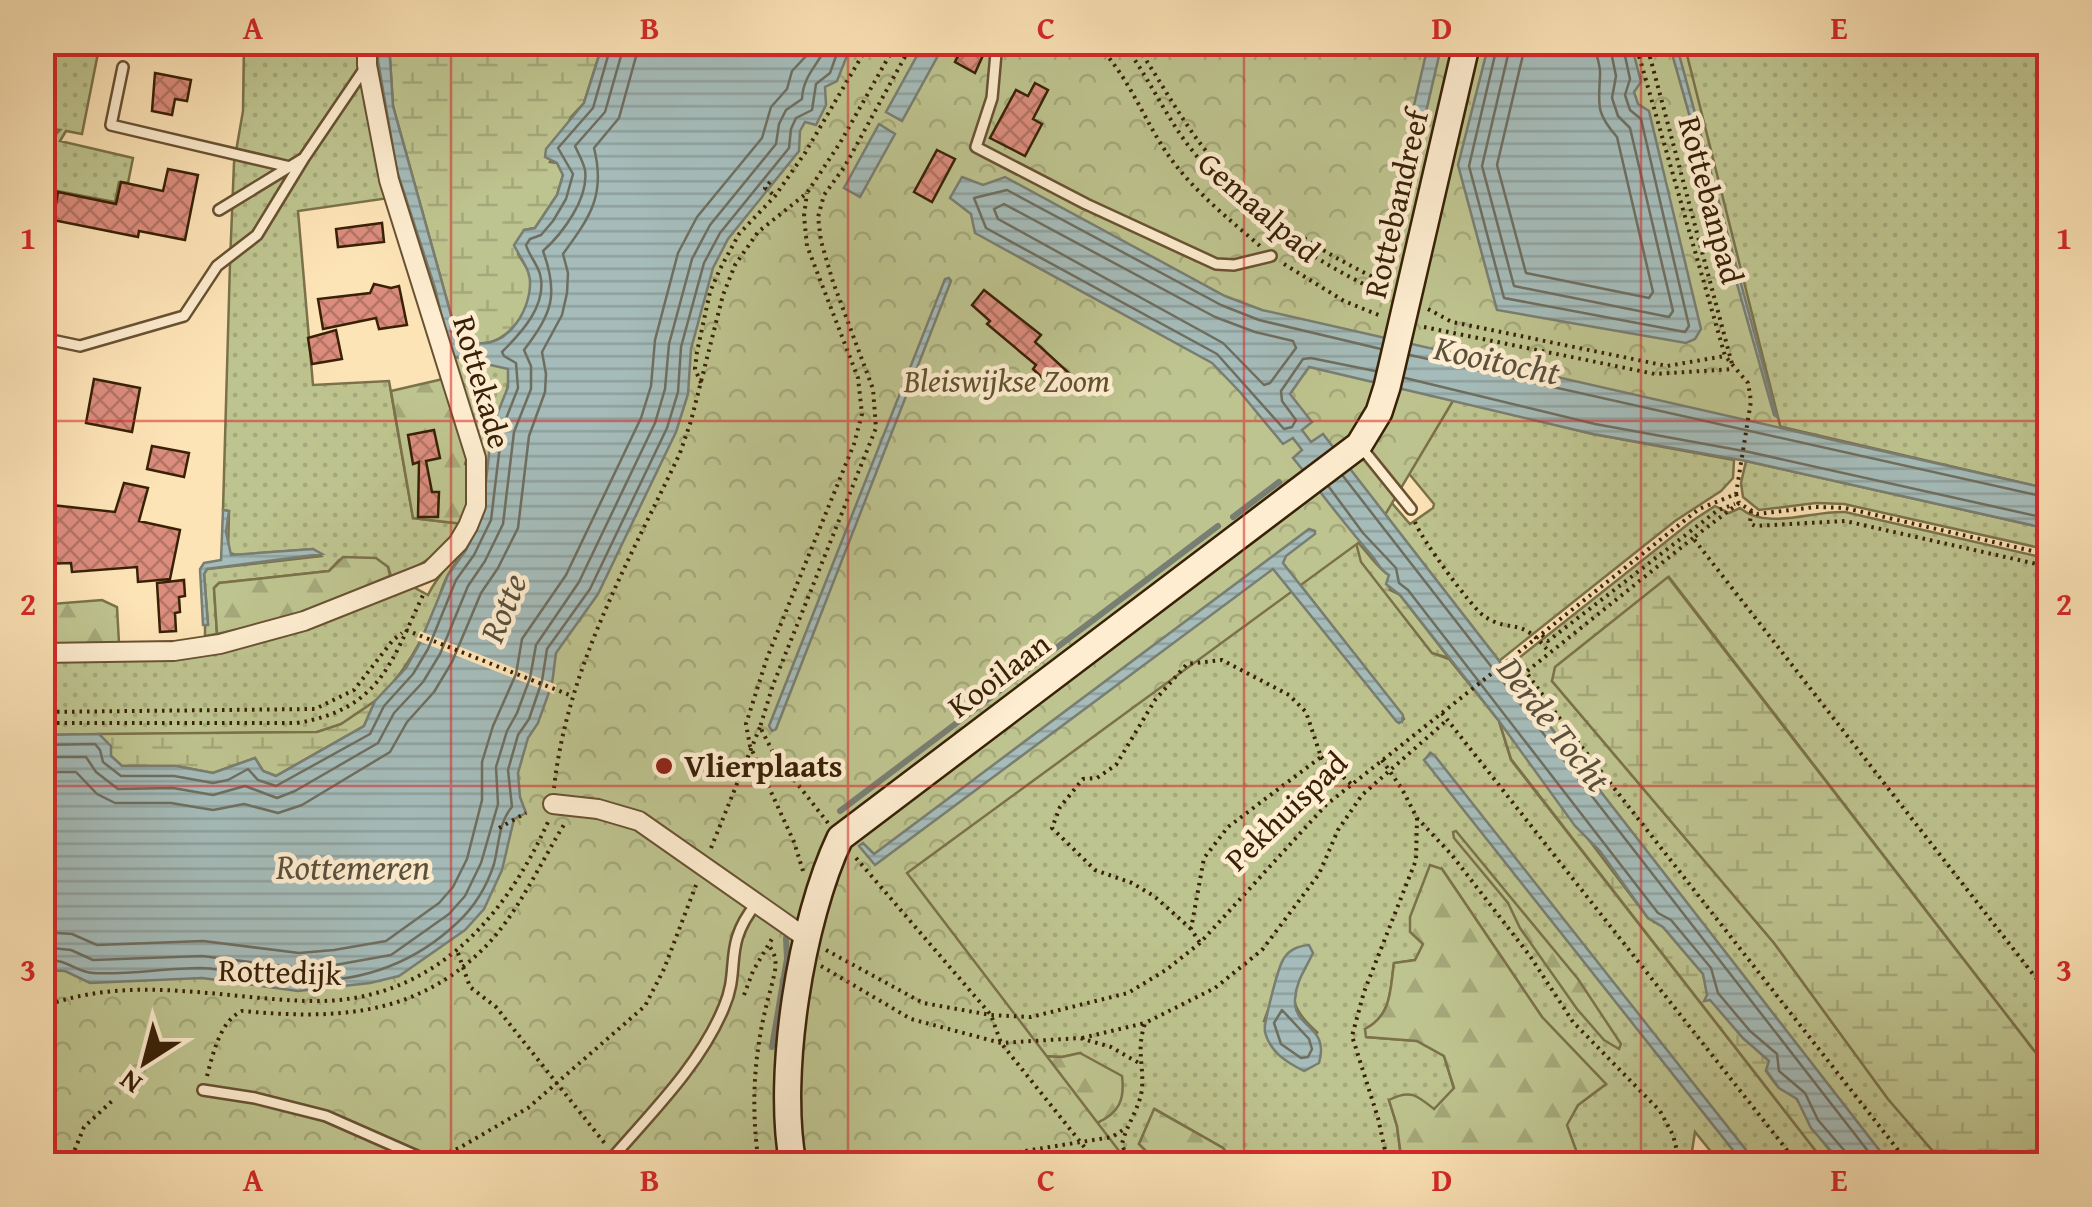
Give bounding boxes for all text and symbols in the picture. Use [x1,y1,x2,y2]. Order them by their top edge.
text: A [243,4,264,51]
text: B [640,4,660,51]
text: C [1037,4,1055,51]
text: D [1432,4,1452,51]
text: E [1830,4,1848,51]
street label: Rottebandreef [1351,101,1441,303]
street label: Rottebanpad [1667,111,1756,289]
street label: Gemaalpad [1188,140,1331,273]
text: 1 [20,214,36,261]
text: 1 [2056,214,2072,261]
street label: Rottekade [441,310,524,454]
water label: Kooitocht [1429,321,1565,398]
park label: Bleiswijkse Zoom [903,357,1110,404]
water label: Rotte [465,566,539,651]
text: 2 [20,580,36,627]
text: 2 [2056,580,2072,627]
street label: Kooilaan [938,620,1060,729]
water label: Derde Tocht [1485,645,1624,803]
street label: Pekhuispad [1214,740,1358,881]
place label: Vlierplaats [684,742,842,789]
marker: Vlierplaats [653,755,675,777]
water label: Rottemeren [275,841,430,892]
text: 3 [20,946,36,993]
street label: Rottedijk [218,946,343,997]
text: 3 [2056,946,2072,993]
north arrow [95,1012,195,1112]
text: N [110,1060,150,1105]
text: A [243,1156,264,1203]
text: B [640,1156,660,1203]
text: C [1037,1156,1055,1203]
text: D [1432,1156,1452,1203]
text: E [1830,1156,1848,1203]

